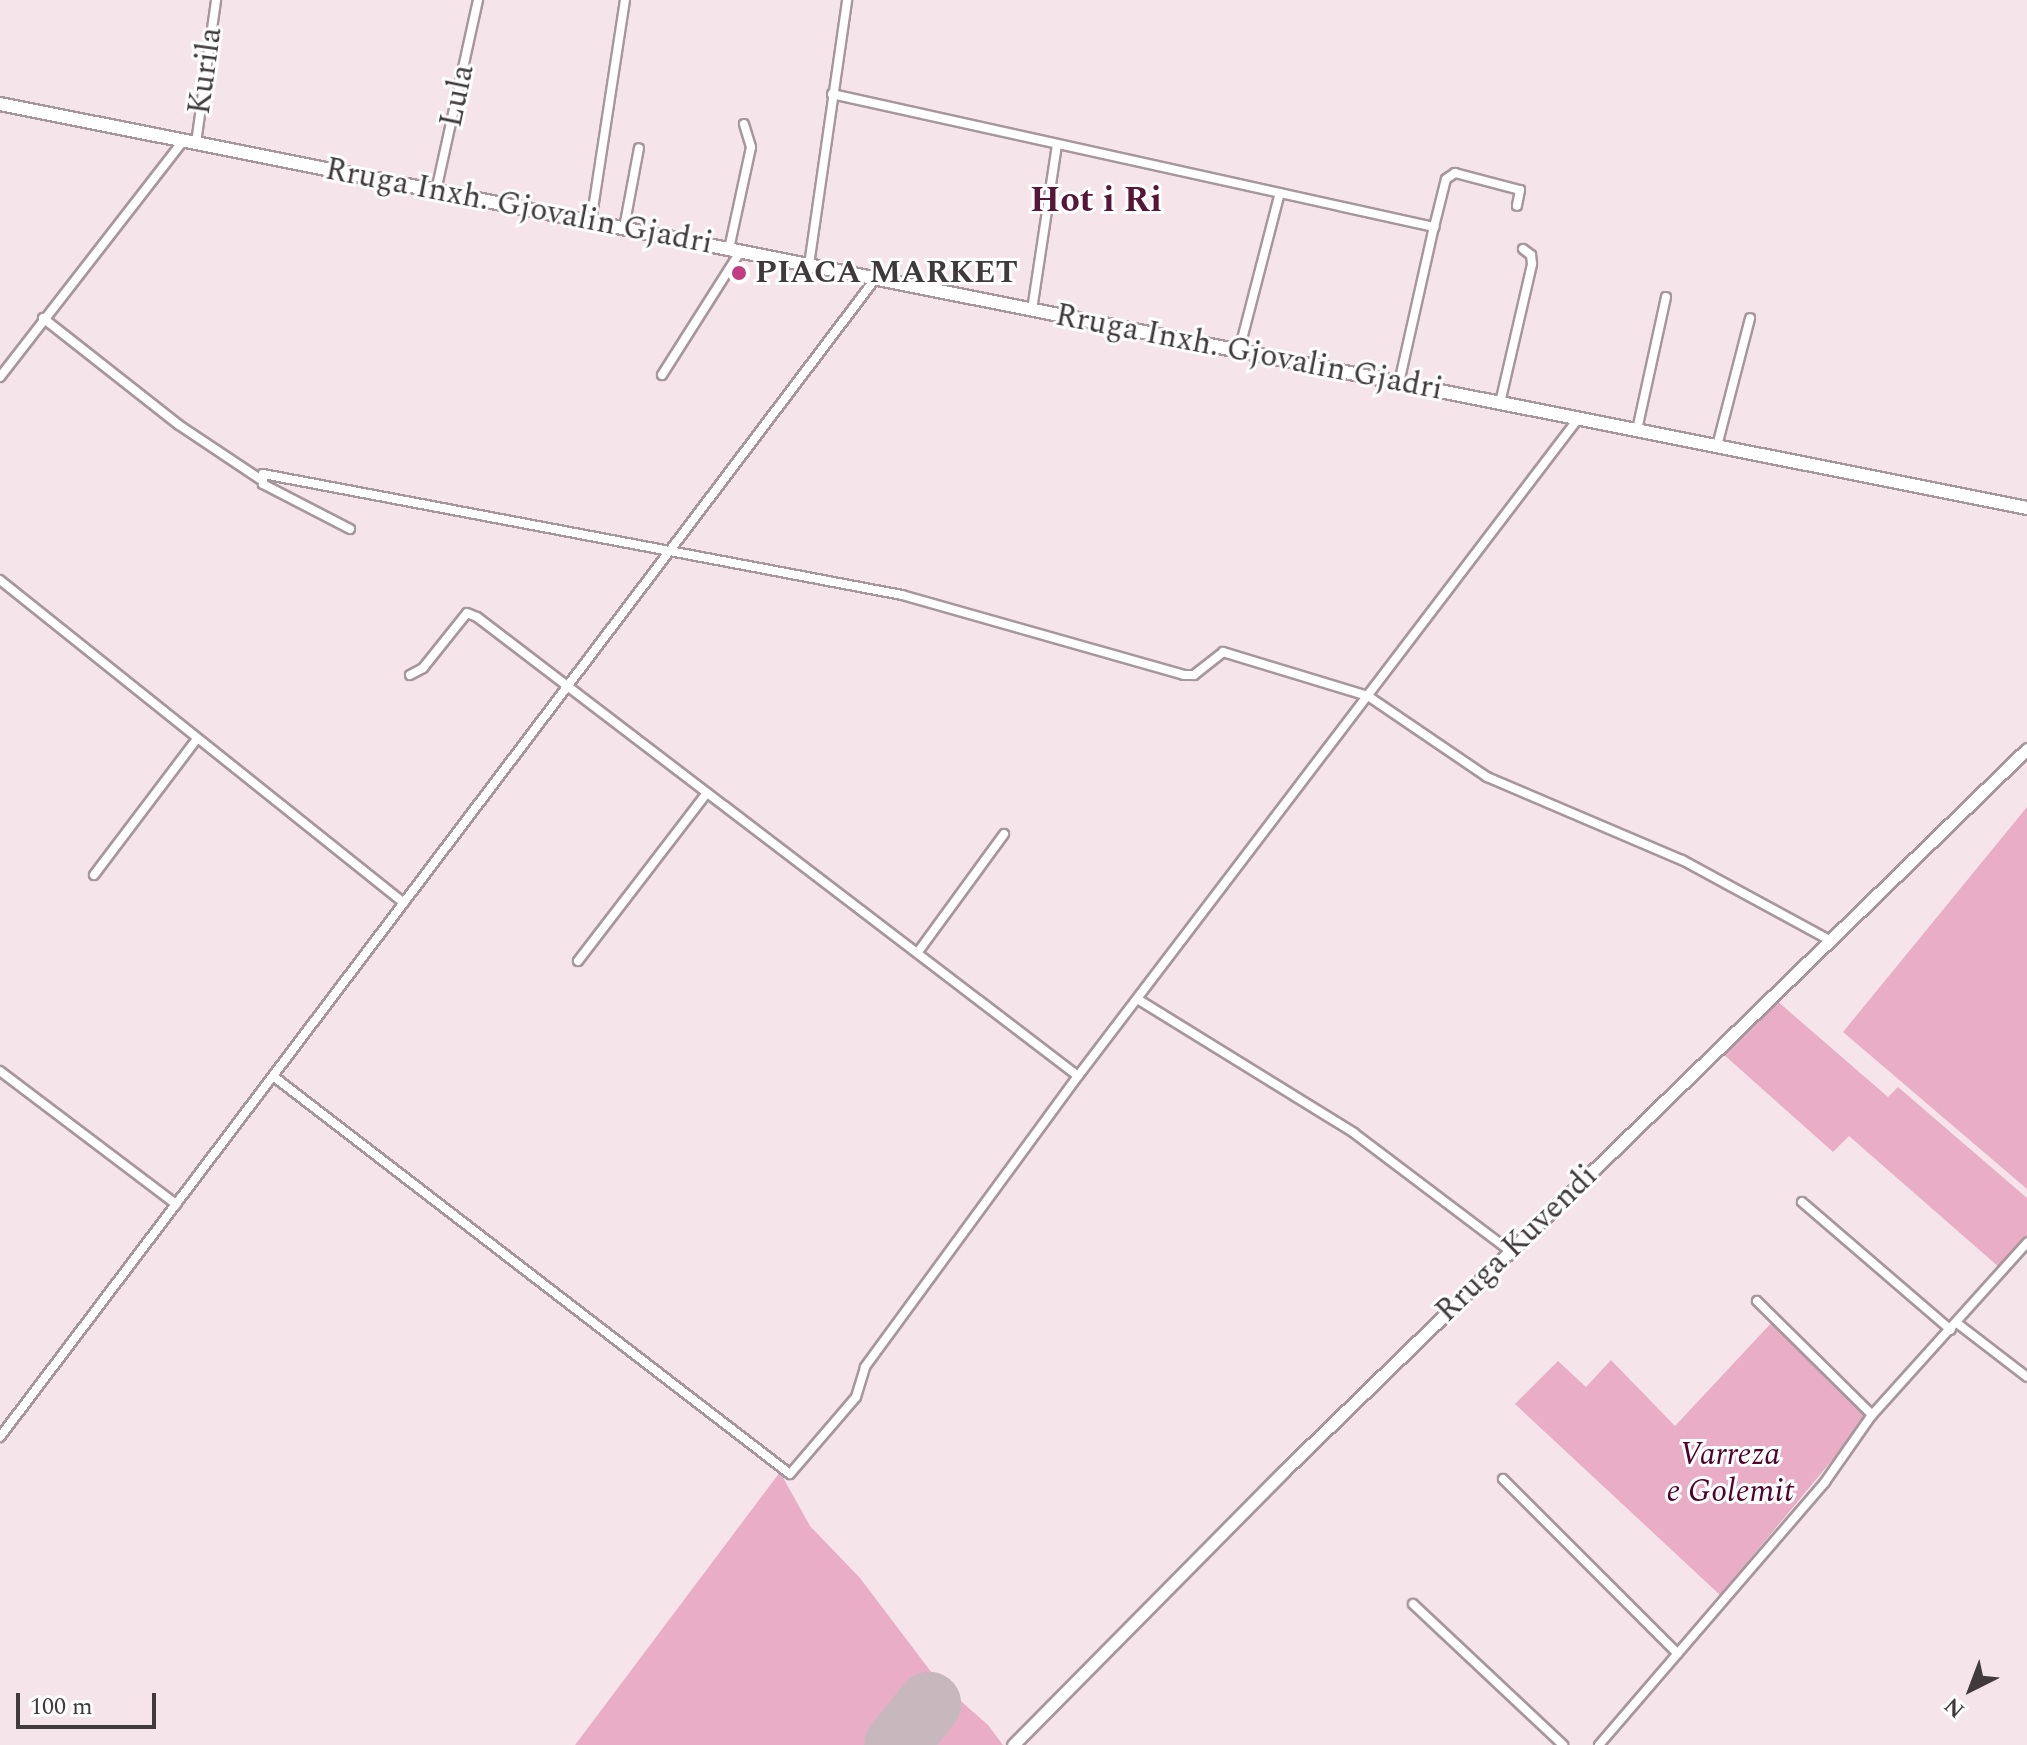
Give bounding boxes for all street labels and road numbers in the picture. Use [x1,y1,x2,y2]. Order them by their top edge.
street label: Kurila [181,25,231,117]
street label: Lula [433,61,483,131]
street label: Rruga Inxh. Gjovalin Gjadri [322,151,716,263]
street label: Rruga Inxh. Gjovalin Gjadri [1052,297,1446,409]
street label: Rruga Kuvendi [1428,1157,1606,1331]

